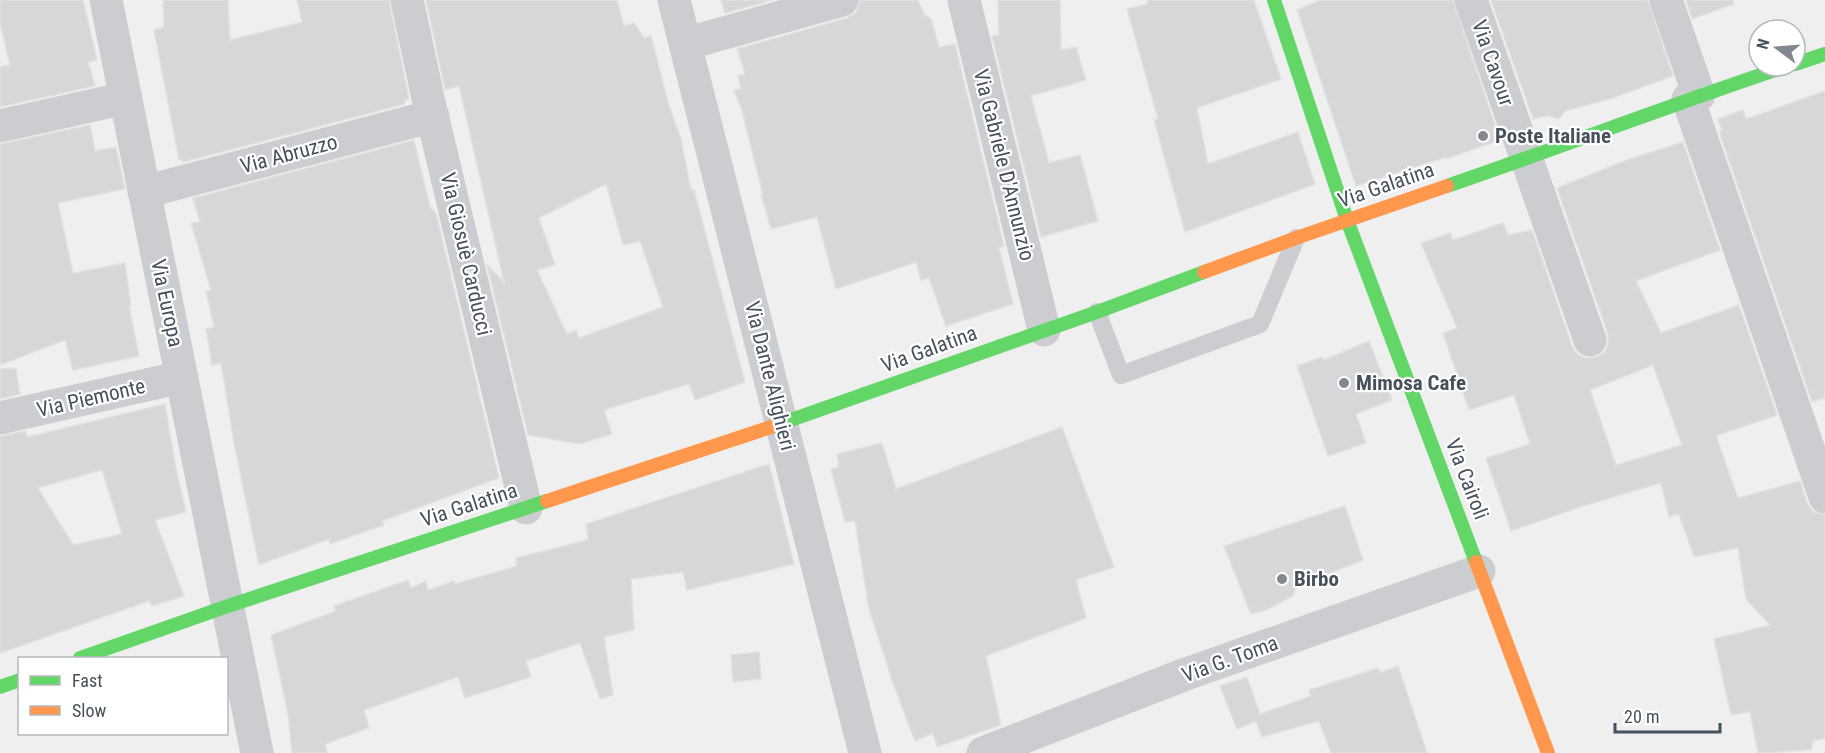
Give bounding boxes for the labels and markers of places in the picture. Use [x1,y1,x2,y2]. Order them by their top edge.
place label: Poste Italiane [1495,124,1611,148]
marker: Poste Italiane [1476,129,1490,143]
place label: Mimosa Cafe [1356,371,1466,395]
marker: Mimosa Cafe [1337,376,1351,390]
place label: Birbo [1294,567,1339,591]
marker: Birbo [1275,572,1289,586]

